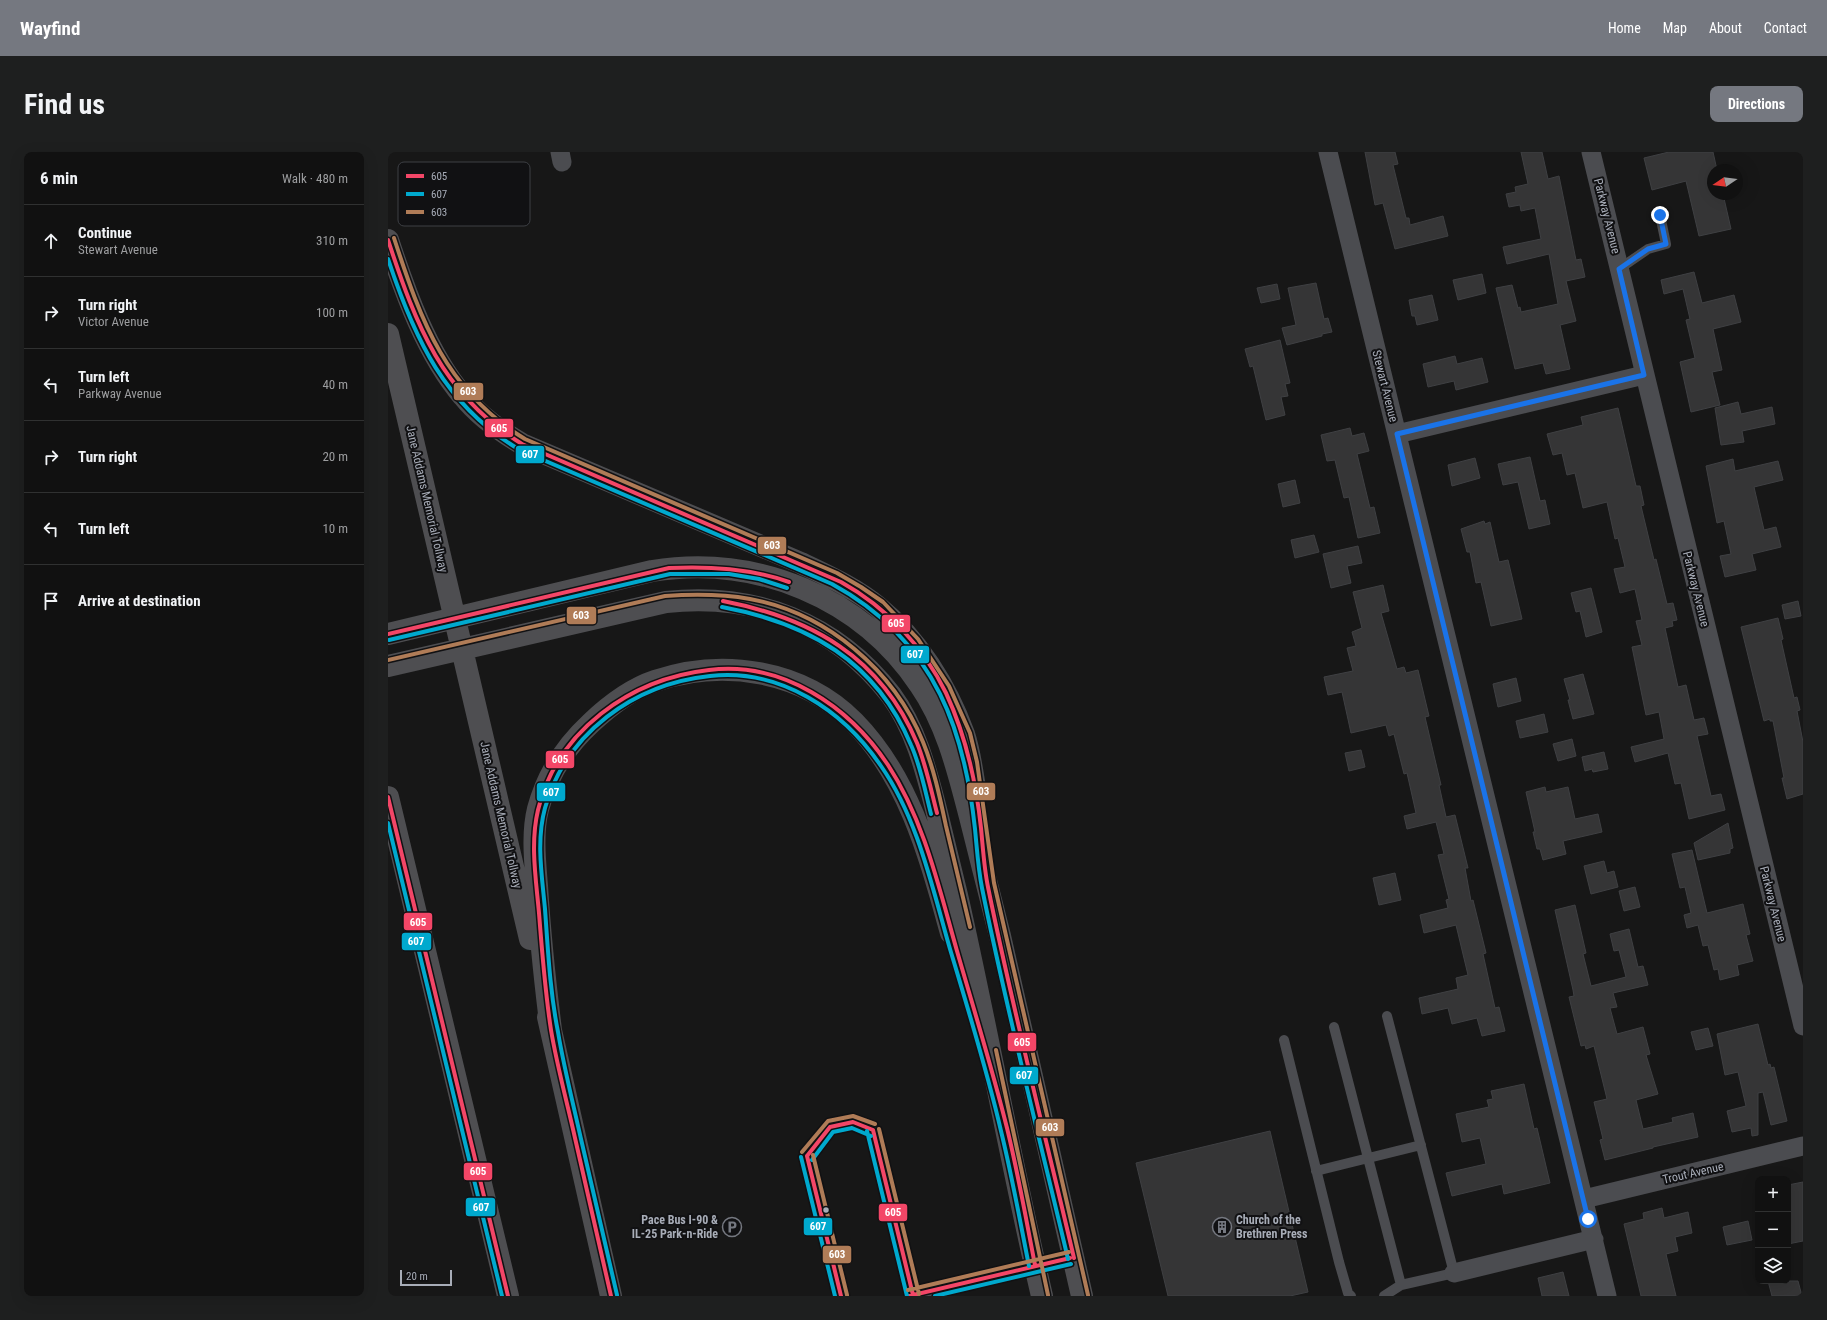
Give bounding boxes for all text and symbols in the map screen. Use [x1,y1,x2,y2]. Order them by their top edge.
text: Wayfind [20,17,80,40]
text: Home [1608,20,1641,36]
text: Map [1663,20,1687,36]
text: About [1709,20,1742,36]
text: Contact [1764,20,1807,36]
button: Directions [1710,86,1803,122]
text: Find us [24,88,105,121]
legend [398,162,530,226]
north arrow [1707,164,1743,200]
text: 6 min [40,168,78,188]
text: 605 [431,170,447,183]
text: Walk · 480 m [282,171,348,186]
street label: Parkway Avenue [1591,177,1623,255]
text: 607 [431,188,447,201]
text: 603 [431,206,447,219]
route end [1651,206,1669,224]
text: Continue [78,224,132,242]
icon: ahead [40,230,62,252]
text: 310 m [316,233,348,248]
text: Stewart Avenue [78,242,158,257]
text: Turn right [78,296,137,314]
icon: right [40,302,62,324]
text: 100 m [316,305,348,320]
text: Victor Avenue [78,314,149,329]
street label: Stewart Avenue [1369,349,1401,424]
text: Turn left [78,368,129,386]
icon: left [40,374,62,396]
text: 40 m [322,377,348,392]
line badge: 603 [453,382,484,401]
text: 603 [460,385,477,398]
text: Parkway Avenue [78,386,162,401]
line badge: 605 [484,418,514,438]
text: 605 [491,422,508,435]
street label: Jane Addams Memorial Tollway [403,424,451,574]
line badge: 607 [515,445,545,464]
icon: right [40,446,62,468]
text: Turn right [78,448,137,466]
text: 607 [522,448,539,461]
text: 20 m [322,449,348,464]
icon: left [40,518,62,540]
text: Turn left [78,520,129,538]
text: 10 m [322,521,348,536]
line badge: 603 [757,536,787,555]
text: 603 [764,539,781,552]
street label: Parkway Avenue [1680,550,1712,628]
icon: arrive [40,590,62,612]
text: Arrive at destination [78,592,201,610]
line badge: 603 [566,606,597,625]
text: 603 [573,609,590,622]
line badge: 605 [881,614,911,633]
text: 605 [888,617,905,630]
line badge: 607 [900,645,930,664]
text: 607 [907,648,924,661]
street label: Jane Addams Memorial Tollway [477,740,525,890]
line badge: 605 [545,750,575,769]
text: 605 [552,753,569,766]
line badge: 607 [536,782,566,802]
line badge: 603 [966,782,996,801]
text: 603 [973,785,990,798]
text: 607 [543,786,560,799]
street label: Parkway Avenue [1757,865,1789,943]
line badge: 605 [403,912,433,931]
text: 605 [410,916,427,929]
line badge: 607 [401,932,432,951]
text: 607 [408,935,425,948]
line badge: 605 [1007,1032,1037,1052]
text: 605 [1014,1036,1031,1049]
line badge: 607 [1009,1066,1039,1085]
text: 607 [1016,1069,1033,1082]
line badge: 603 [1035,1118,1065,1137]
text: 603 [1042,1121,1059,1134]
street label: Trout Avenue [1661,1159,1725,1187]
line badge: 605 [463,1162,493,1181]
text: 605 [470,1165,487,1178]
map controls [1755,1176,1791,1284]
button: + [1755,1176,1791,1212]
line badge: 607 [465,1197,496,1217]
text: 607 [473,1201,490,1214]
line badge: 605 [878,1203,908,1222]
unlabelled marker [821,1205,831,1215]
text: 605 [885,1206,902,1219]
route start [1579,1210,1597,1228]
button: − [1755,1212,1791,1248]
place label: Pace Bus I-90 & IL-25 Park-n-Ride [632,1213,718,1241]
place label: Church of the Brethren Press [1236,1213,1308,1241]
parking icon: Pace Bus I-90 & IL-25 Park-n-Ride [721,1216,743,1238]
building icon: Church of the Brethren Press [1211,1216,1233,1238]
line badge: 607 [803,1217,833,1236]
text: 607 [810,1220,827,1233]
line badge: 603 [822,1245,852,1264]
text: 603 [829,1248,846,1261]
button: layers [1755,1248,1791,1284]
scale bar [400,1268,452,1287]
text: 20 m [406,1270,428,1283]

